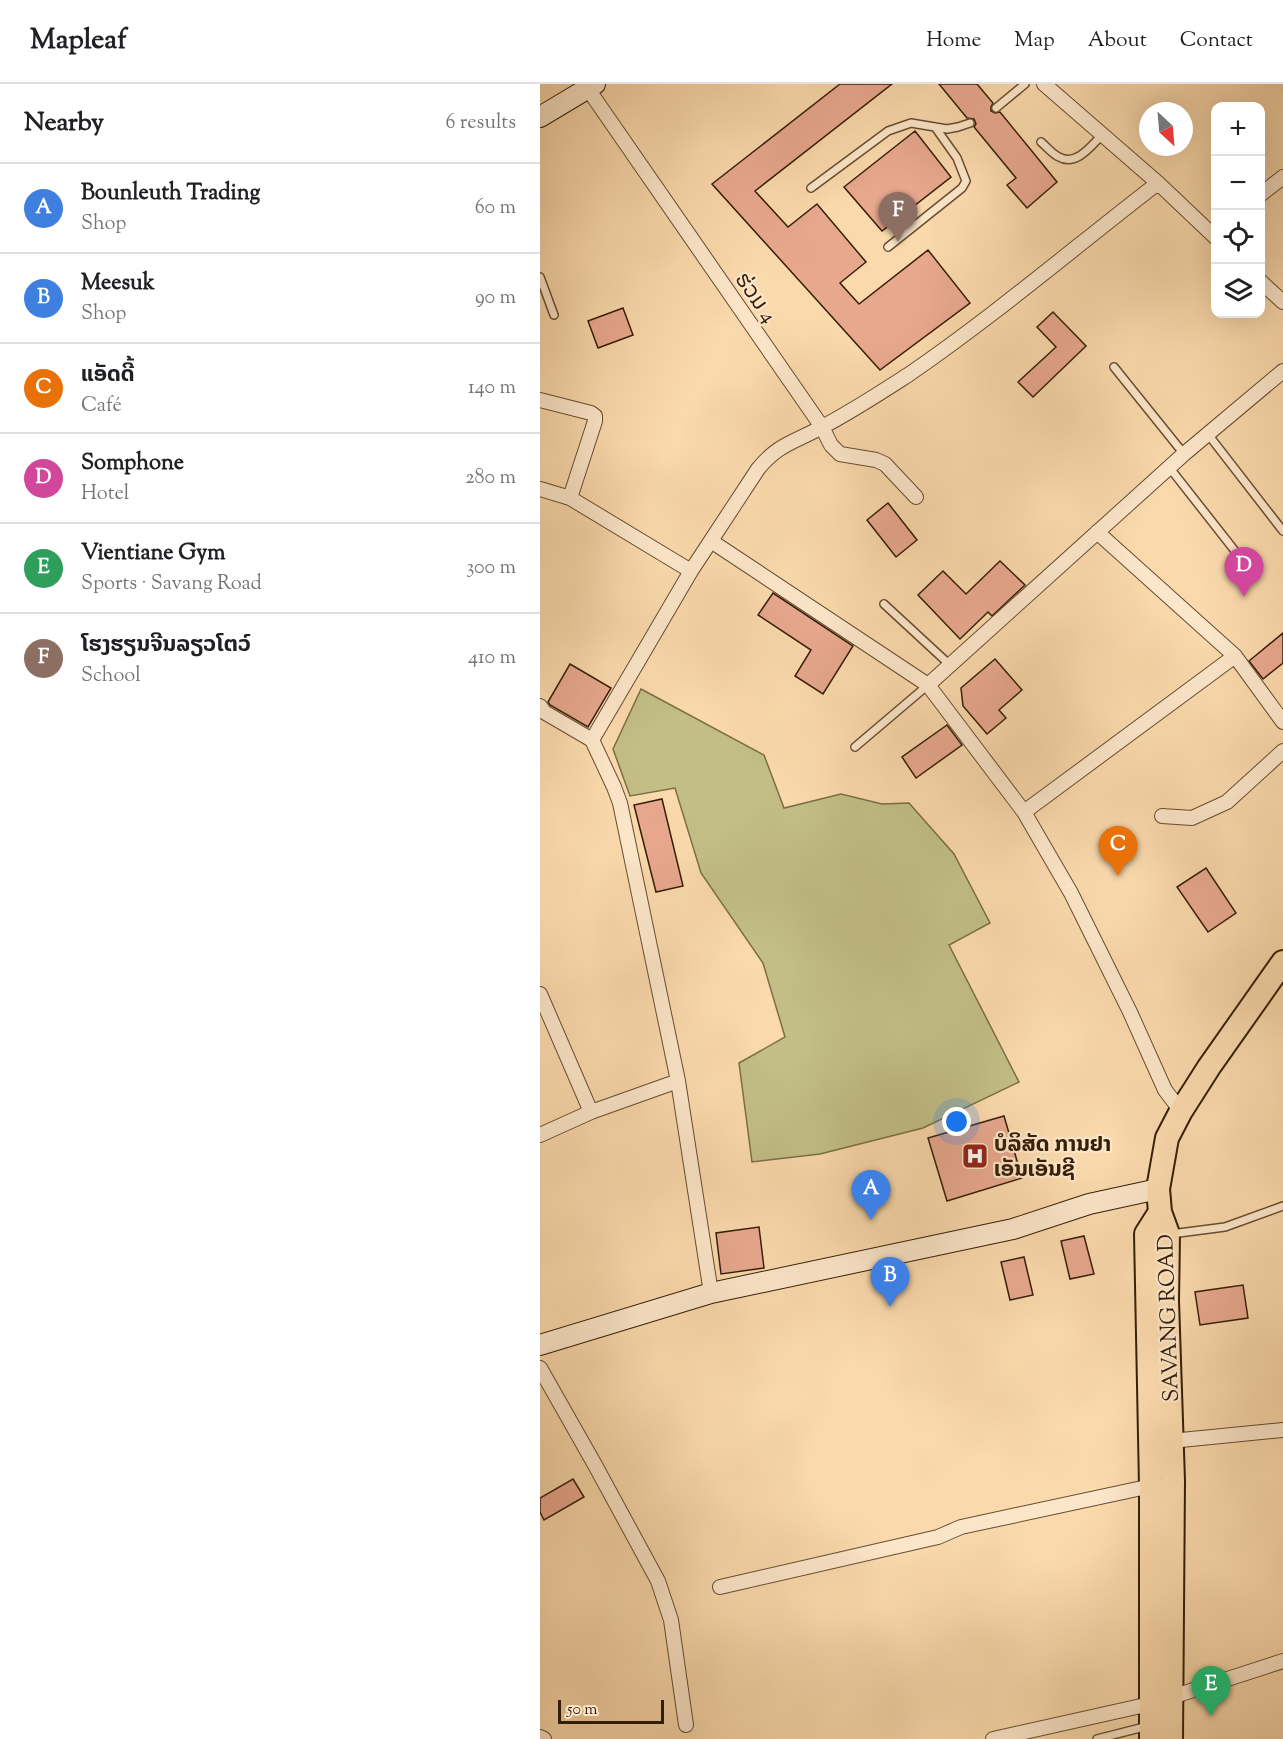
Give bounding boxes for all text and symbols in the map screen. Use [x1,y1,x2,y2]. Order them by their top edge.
text: Mapleaf [30,21,127,61]
text: Home [926,26,981,56]
text: Map [1014,26,1055,56]
text: About [1088,26,1147,56]
text: Contact [1180,26,1253,56]
north arrow [1139,102,1193,156]
map controls [1211,102,1265,318]
button: + [1211,102,1265,156]
text: Nearby [24,105,104,142]
text: 6 results [446,109,516,138]
button: − [1211,156,1265,210]
text: Bounleuth Trading [81,178,260,210]
pin: F [878,192,918,242]
text: A [35,194,52,223]
text: 60 m [475,194,516,223]
text: Shop [81,210,126,239]
button: locate [1211,210,1265,264]
button: layers [1211,264,1265,318]
street label: ຮ່ວມ 4 [725,267,784,331]
text: Meesuk [81,268,155,300]
text: B [37,284,50,313]
text: 90 m [475,284,516,313]
text: Shop [81,300,126,329]
text: ແອັດດີ້ [81,360,135,392]
text: C [35,374,52,403]
text: 140 m [468,374,516,403]
text: Café [81,392,122,421]
text: Somphone [81,448,184,480]
text: D [36,464,51,493]
text: 280 m [465,464,516,493]
text: Hotel [81,480,129,509]
text: Vientiane Gym [81,538,225,570]
pin: D [1224,548,1264,597]
text: E [37,554,50,583]
text: 300 m [466,554,516,583]
text: Sports · Savang Road [81,570,262,599]
text: ໂຮງຮຽນຈີນລຽວໂຕວ໌ [81,630,251,662]
text: F [38,644,49,673]
text: 410 m [468,644,516,673]
text: School [81,662,141,691]
pin: C [1098,826,1138,876]
your location [942,1107,971,1136]
place label: ບໍລິສັດ ການຢາ ເອັນເອັນຊີ [994,1130,1111,1187]
hospital icon: ບໍລິສັດ ການຢາ ເອັນເອັນຊີ [960,1141,990,1171]
pin: A [852,1170,890,1220]
street label: SAVANG ROAD [1151,1233,1189,1402]
pin: B [870,1258,910,1307]
pin: E [1192,1666,1230,1716]
scale bar [558,1697,664,1724]
text: 50 m [567,1699,598,1722]

